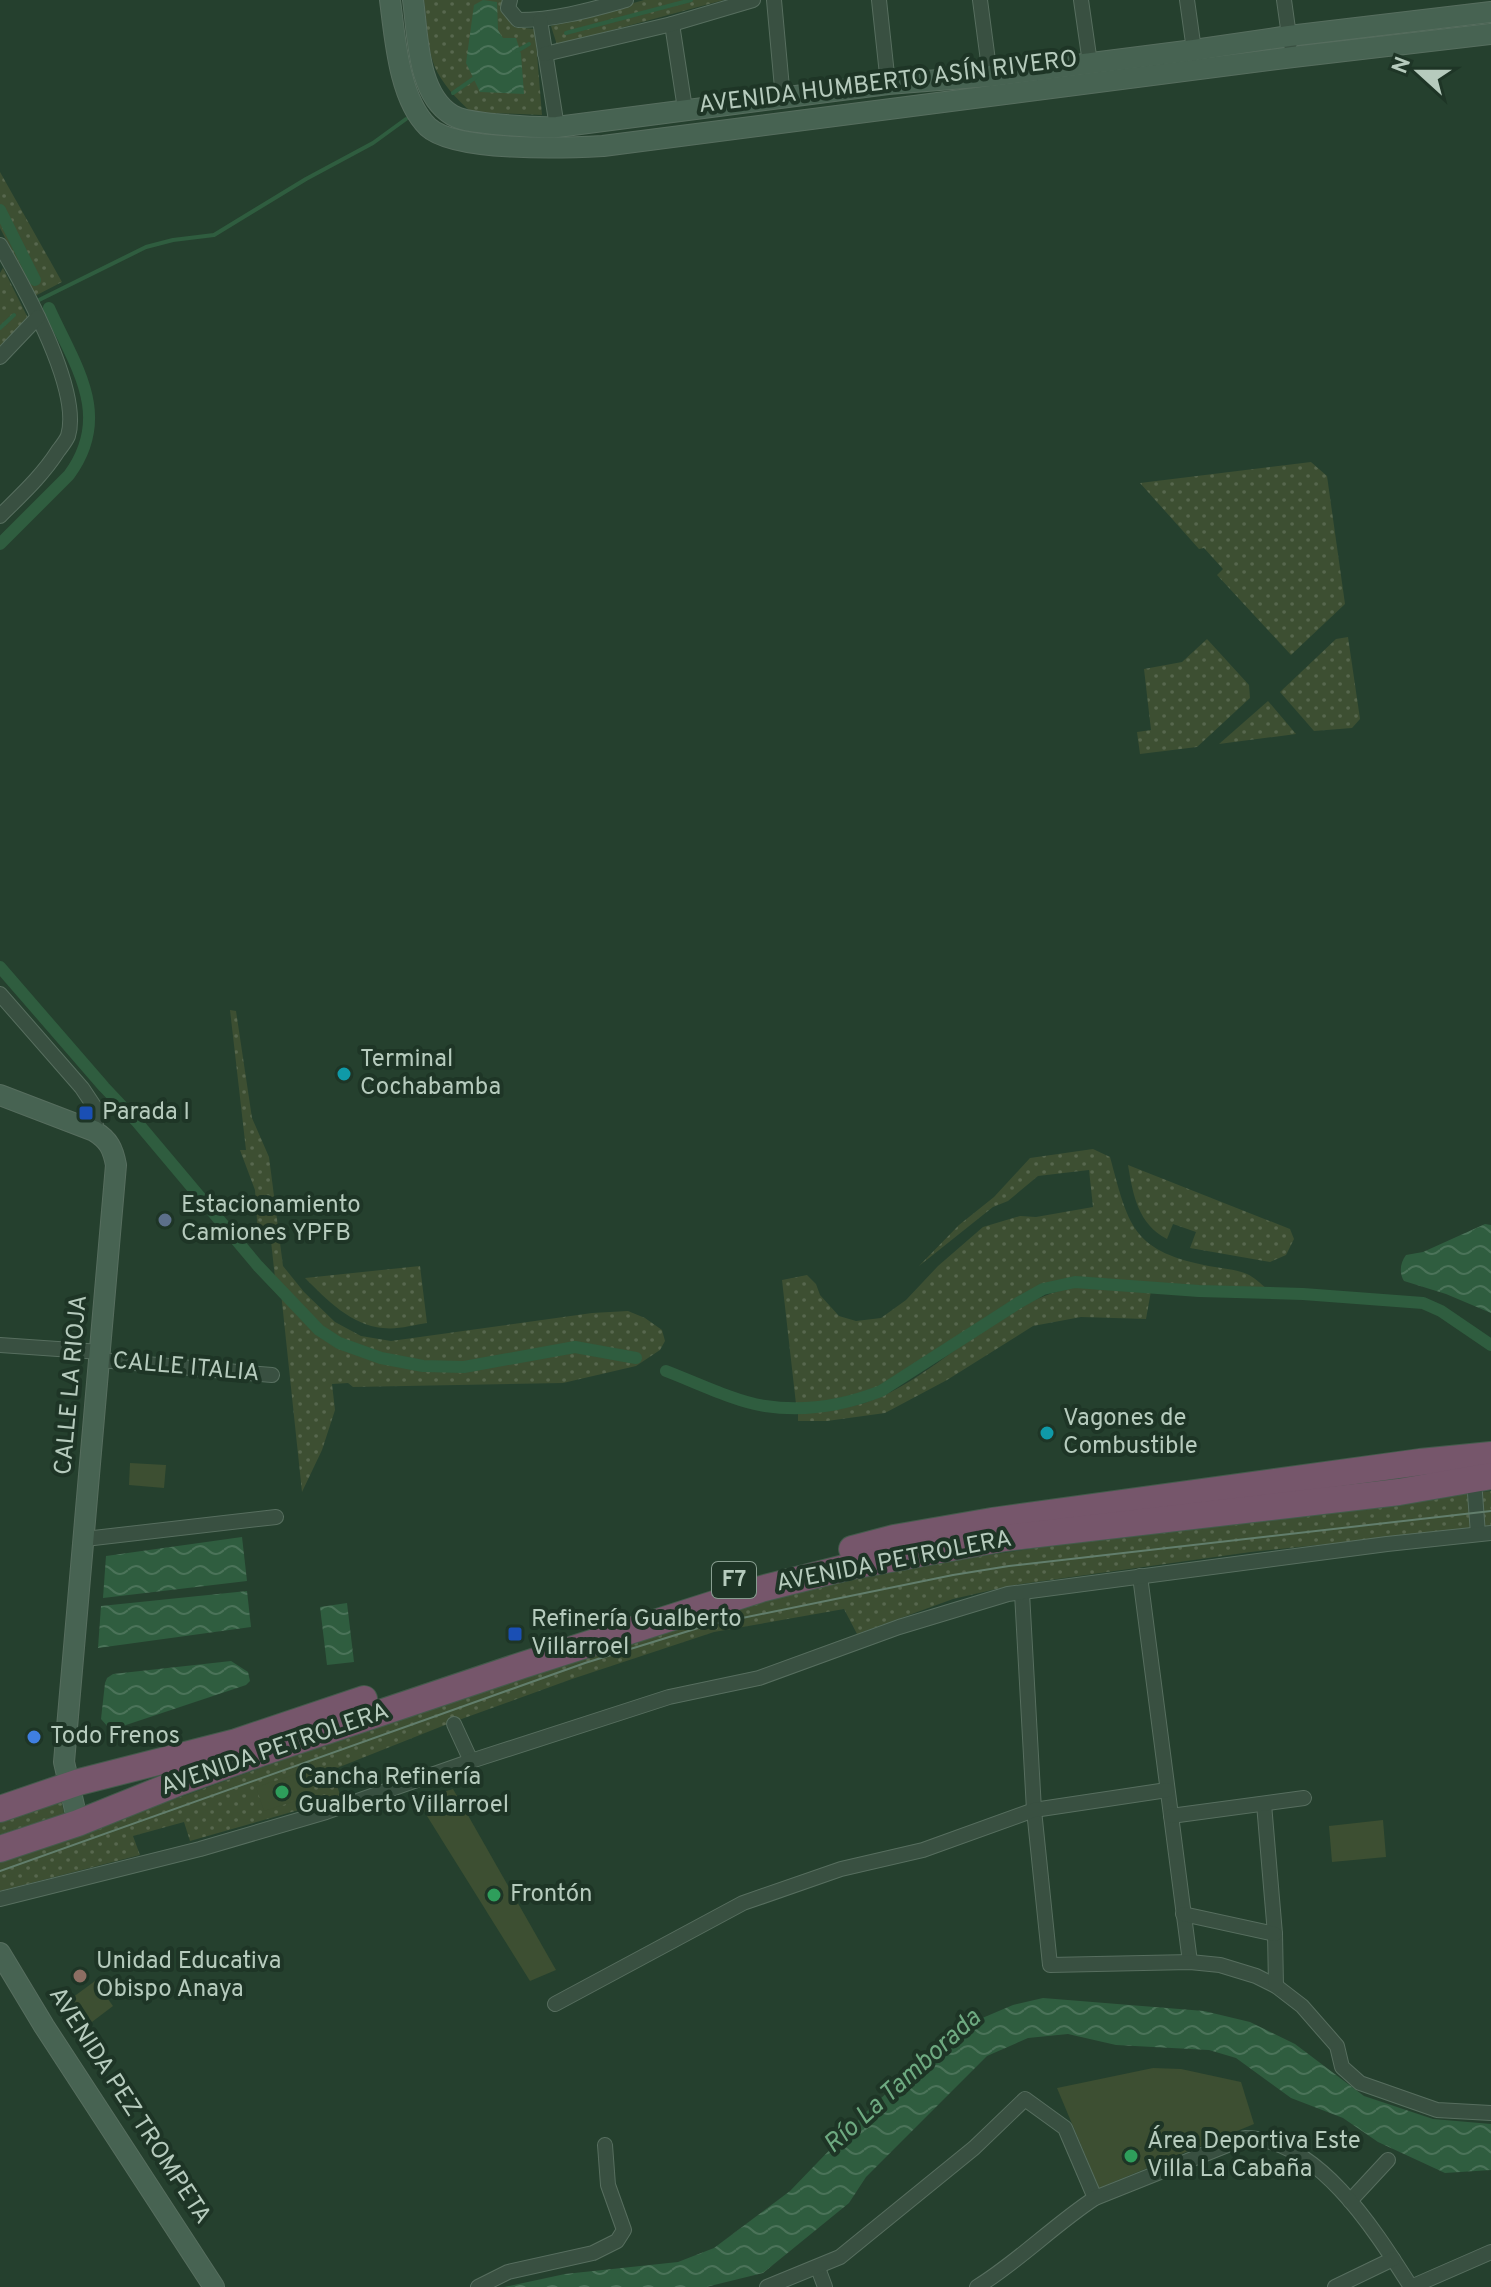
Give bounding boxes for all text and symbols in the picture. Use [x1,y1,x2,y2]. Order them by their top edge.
north arrow [1379,32,1459,112]
street label: AVENIDA HUMBERTO ASÍN RIVERO [697,43,1079,121]
text: N [1387,54,1418,78]
place label: Terminal Cochabamba [360,1045,501,1103]
marker: Terminal Cochabamba [335,1065,353,1083]
place label: Parada I [102,1098,190,1128]
marker: Parada I [77,1104,95,1122]
place label: Estacionamiento Camiones YPFB [181,1191,361,1249]
marker: Estacionamiento Camiones YPFB [156,1211,174,1229]
street label: CALLE LA RIOJA [49,1294,95,1476]
street label: CALLE ITALIA [111,1347,261,1389]
place label: Vagones de Combustible [1063,1404,1198,1462]
marker: Vagones de Combustible [1038,1424,1056,1442]
street label: AVENIDA PETROLERA [774,1524,1014,1600]
road number: F7 [712,1562,756,1598]
place label: Refinería Gualberto Villarroel [531,1605,742,1663]
marker: Refinería Gualberto Villarroel [506,1625,524,1643]
street label: AVENIDA PETROLERA [157,1697,393,1803]
place label: Todo Frenos [50,1722,180,1752]
marker: Todo Frenos [25,1728,43,1746]
place label: Cancha Refinería Gualberto Villarroel [298,1763,509,1821]
marker: Cancha Refinería Gualberto Villarroel [273,1783,291,1801]
place label: Frontón [510,1880,593,1910]
marker: Frontón [485,1886,503,1904]
place label: Unidad Educativa Obispo Anaya [96,1947,281,2005]
marker: Unidad Educativa Obispo Anaya [71,1967,89,1985]
street label: AVENIDA PEZ TROMPETA [41,1982,217,2230]
water label: Río La Tamborada [817,2002,989,2161]
place label: Área Deportiva Este Villa La Cabaña [1147,2125,1361,2185]
marker: Área Deportiva Este Villa La Cabaña [1122,2147,1140,2165]

